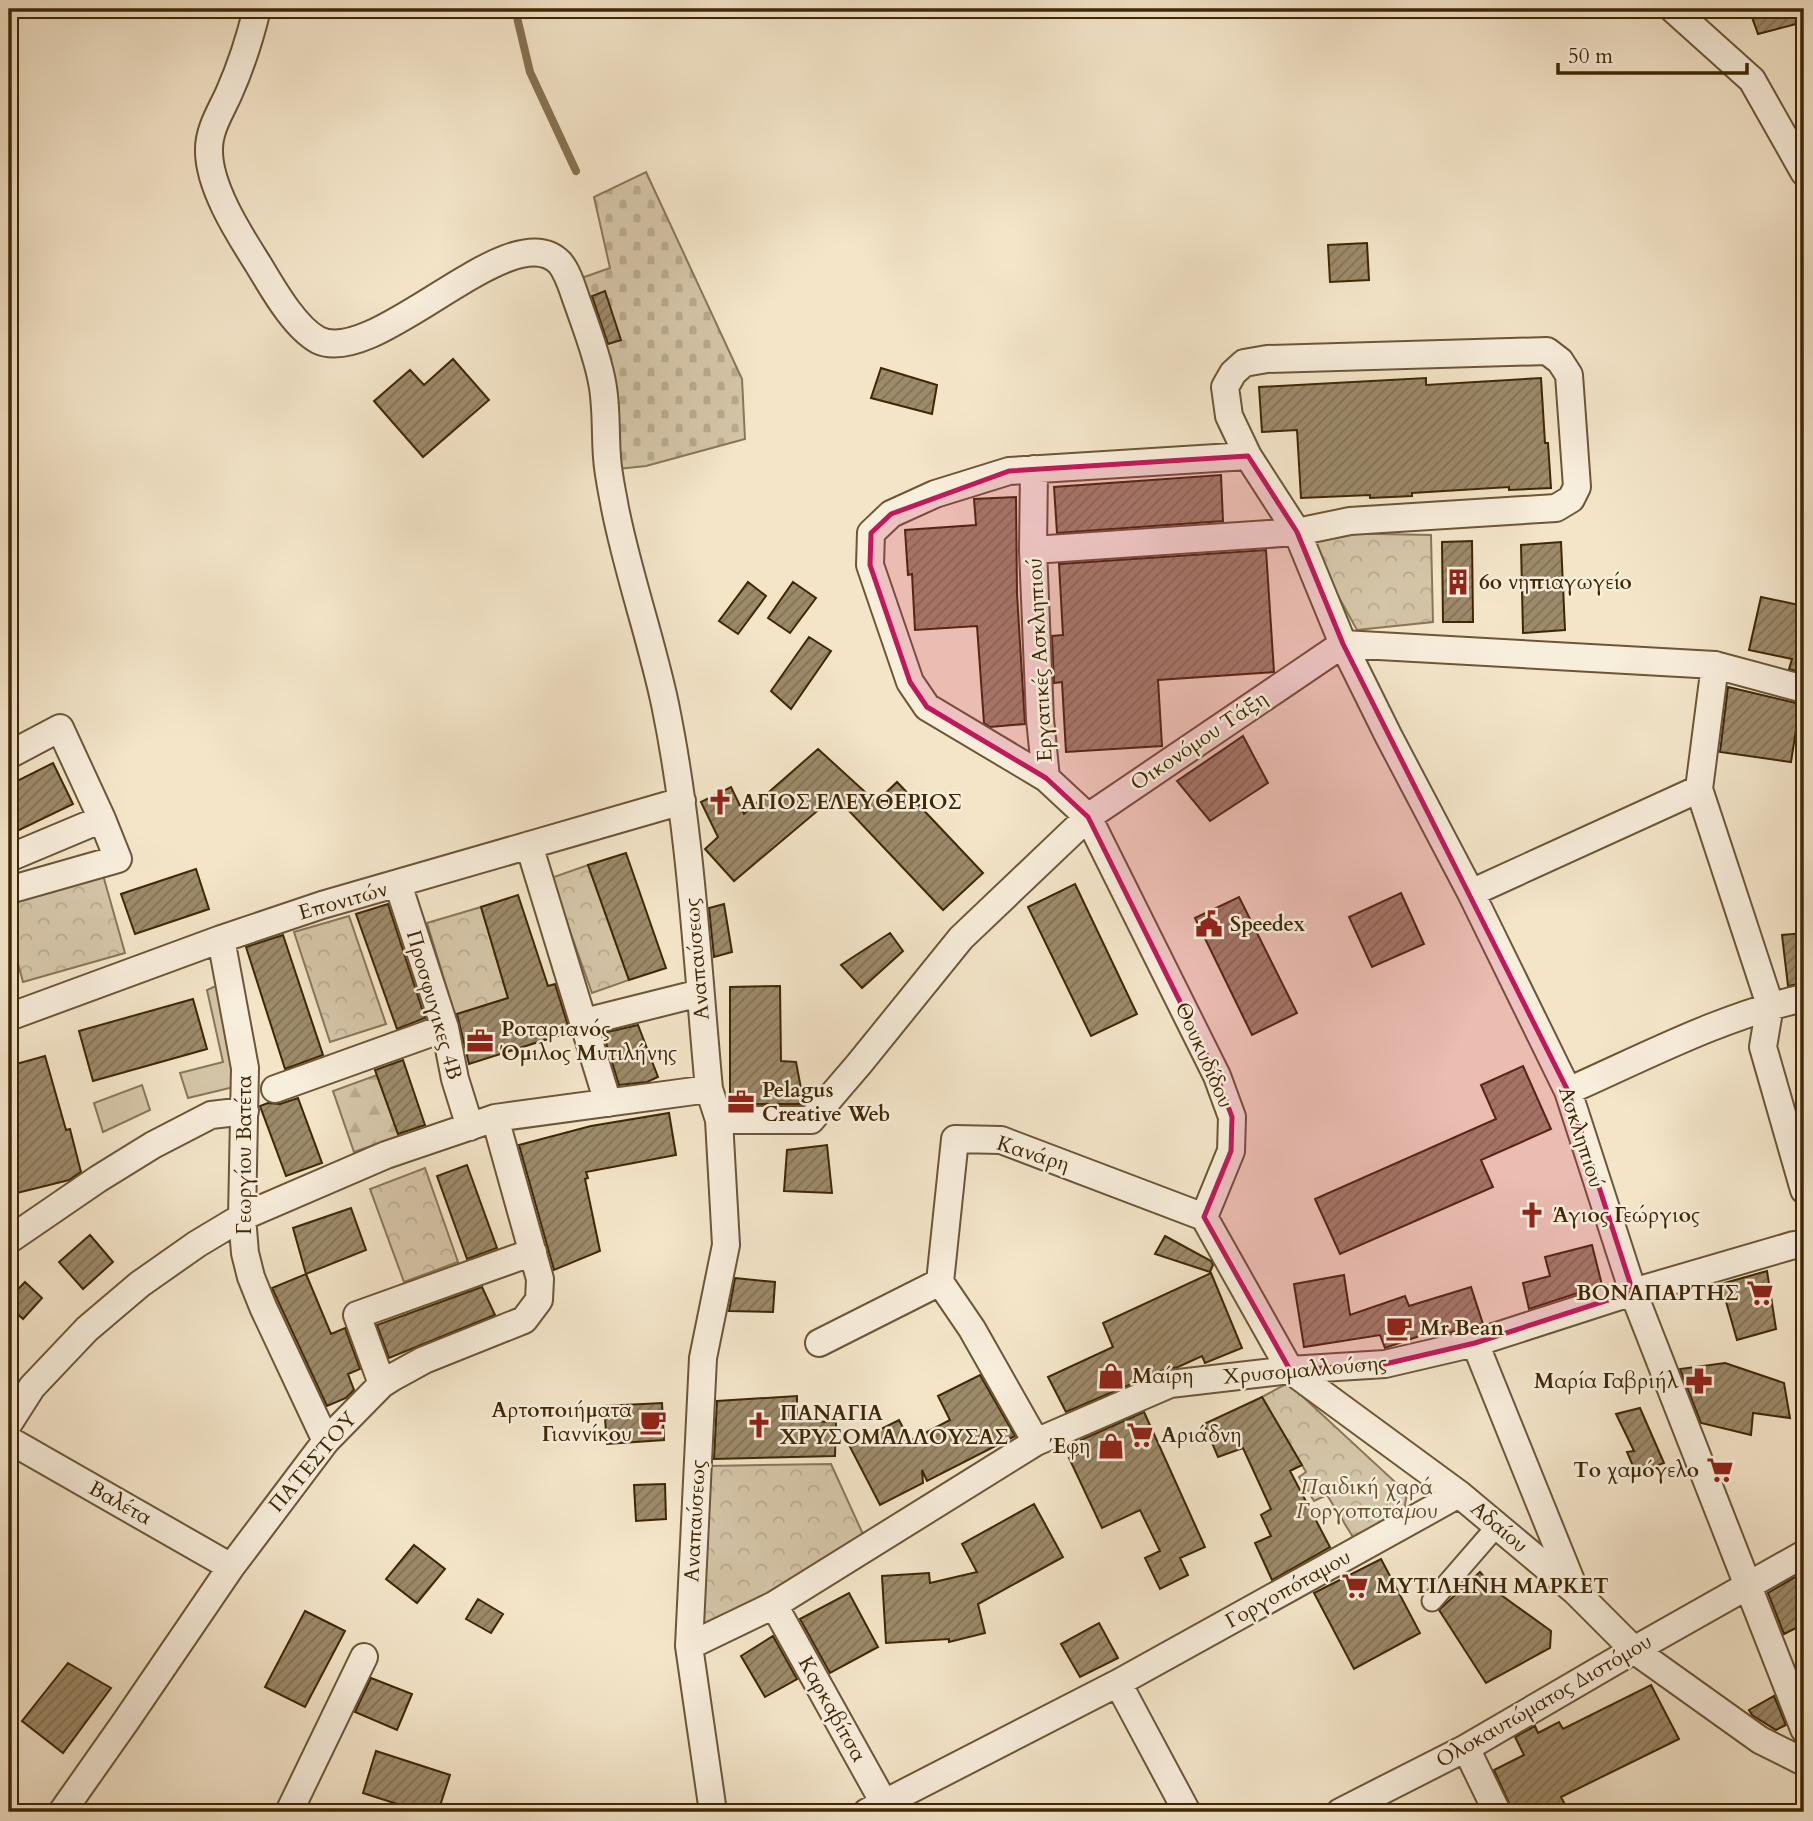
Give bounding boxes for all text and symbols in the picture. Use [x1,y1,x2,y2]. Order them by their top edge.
scale bar [1558,32,1746,76]
text: 50 m [1568,42,1613,71]
street label: Εργατικές Ασκληπιού [1020,557,1060,763]
building icon: 6ο νηπιαγωγείο [1443,567,1473,597]
place label: 6ο νηπιαγωγείο [1479,568,1632,597]
street label: Οικονόμου Τάξη [1125,684,1273,798]
church icon: ΑΓΙΟΣ ΕΛΕΥΘΕΡΙΟΣ [705,787,735,817]
place label: ΑΓΙΟΣ ΕΛΕΥΘΕΡΙΟΣ [741,788,962,817]
street label: Επονιτών [295,874,391,928]
street label: Αναπαύσεως [677,897,717,1021]
public building icon: Speedex [1194,909,1224,939]
place label: Speedex [1230,910,1306,939]
street label: Προσφυγικες 4Β [399,927,469,1083]
street label: Θουκυδίδου [1168,997,1240,1113]
place label: Ροταριανός Όμιλος Μυτιλήνης [500,1015,677,1068]
office icon: Ροταριανός Όμιλος Μυτιλήνης [465,1026,495,1056]
street label: Γεωργίου Βατέτα [230,1075,259,1235]
place label: Pelagus Creative Web [762,1076,890,1129]
street label: Ασκληπιού [1551,1083,1611,1191]
office icon: Pelagus Creative Web [726,1087,756,1117]
street label: Κανάρη [993,1129,1073,1179]
church icon: Άγιος Γεώργιος [1517,1200,1547,1230]
place label: Άγιος Γεώργιος [1552,1201,1700,1230]
supermarket icon: ΒΟΝΑΠΑΡΤΗΣ [1745,1278,1775,1308]
place label: ΒΟΝΑΠΑΡΤΗΣ [1576,1279,1739,1308]
cafe icon: Mr Bean [1384,1313,1414,1343]
place label: Mr Bean [1420,1314,1504,1343]
street label: Χρυσομαλλούσης [1222,1348,1388,1392]
shop icon: Μαίρη [1096,1361,1126,1391]
place label: Μαίρη [1132,1362,1193,1391]
pharmacy icon: Μαρία Γαβριήλ [1684,1366,1714,1396]
place label: Μαρία Γαβριήλ [1534,1367,1679,1396]
place label: Αρτοποιήματα Γιαννίκου [491,1396,632,1449]
place label: ΠΑΝΑΓΙΑ ΧΡΥΣΟΜΑΛΛΟΥΣΑΣ [780,1399,1009,1452]
street label: ΠΑΤΕΣΤΟΥ [262,1405,364,1519]
cafe icon: Αρτοποιήματα Γιαννίκου [638,1407,668,1437]
church icon: ΠΑΝΑΓΙΑ ΧΡΥΣΟΜΑΛΛΟΥΣΑΣ [744,1410,774,1440]
supermarket icon: Αριάδνη [1125,1420,1155,1450]
place label: Αριάδνη [1161,1421,1241,1450]
shop icon: Έφη [1096,1431,1126,1461]
place label: Έφη [1049,1432,1090,1461]
supermarket icon: Το χαμόγελο [1705,1455,1735,1485]
place label: Το χαμόγελο [1573,1456,1699,1485]
street label: Αναπαύσεως [677,1459,713,1583]
park label: Παιδική χαρά Γοργοποτάμου [1296,1473,1438,1526]
street label: Βαλέτα [83,1474,157,1532]
street label: Αδαίου [1464,1494,1534,1560]
street label: Γοργοπόταμου [1220,1543,1356,1635]
supermarket icon: ΜΥΤΙΛΗΝΗ ΜΑΡΚΕΤ [1340,1571,1370,1601]
place label: ΜΥΤΙΛΗΝΗ ΜΑΡΚΕΤ [1376,1572,1609,1601]
street label: Ολοκαυτώματος Διστόμου [1431,1627,1657,1775]
street label: Καρκαβίτσα [791,1651,873,1767]

